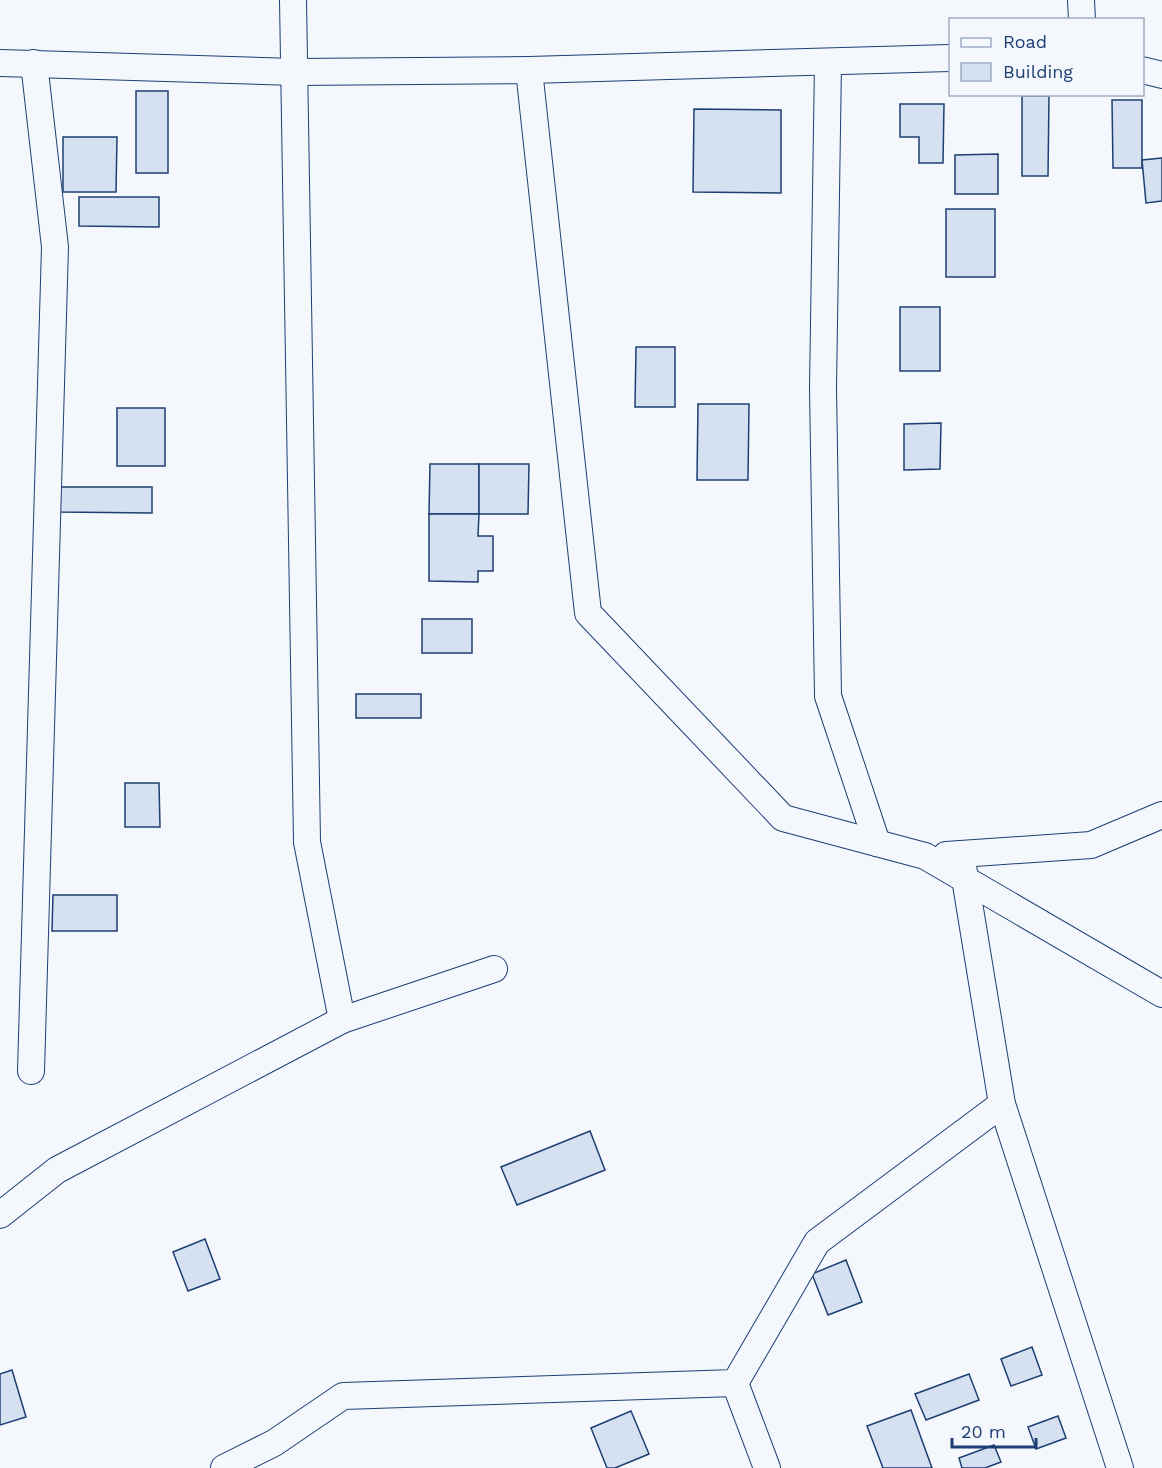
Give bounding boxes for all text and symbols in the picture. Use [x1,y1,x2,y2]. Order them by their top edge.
legend [949,18,1144,96]
text: Road [1003,31,1047,52]
text: Building [1003,61,1073,82]
scale bar [952,1411,1036,1449]
text: 20 m [961,1421,1006,1442]

